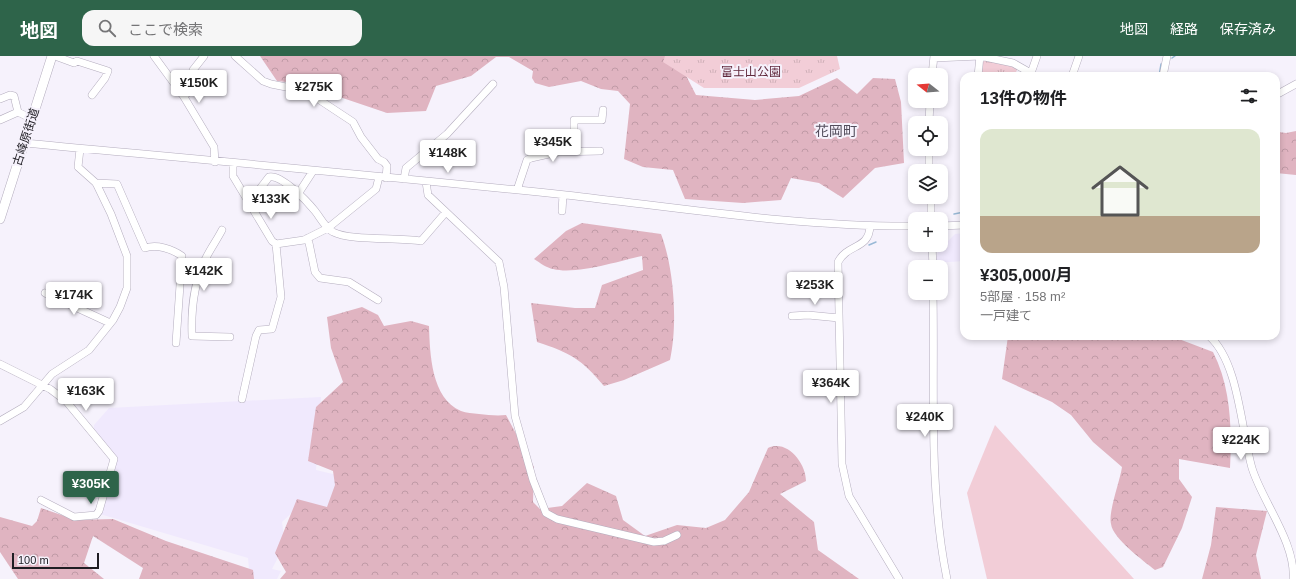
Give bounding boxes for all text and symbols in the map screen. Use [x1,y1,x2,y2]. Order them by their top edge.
search box [82,10,362,46]
icon: search [96,17,118,39]
text: 地図 [20,20,58,41]
text: ここで検索 [128,21,203,38]
text: 地図 [1120,21,1148,37]
text: 経路 [1170,21,1198,37]
text: 保存済み [1220,21,1276,37]
park label: 富士山公園 [721,65,781,79]
north arrow [908,68,948,108]
map controls [908,68,948,300]
pin: ¥150K [171,70,227,104]
pin: ¥275K [286,74,342,108]
text: ¥150K [180,75,218,90]
text: ¥275K [295,79,333,94]
icon: filters [1238,85,1260,107]
text: 13件の物件 [980,89,1067,108]
street label: 古峰原街道 [10,106,42,168]
button: locate [908,116,948,156]
district label: 花岡町 [815,123,857,139]
pin: ¥345K [525,129,581,163]
text: ¥345K [534,134,572,149]
pin: ¥148K [420,140,476,174]
text: ¥148K [429,145,467,160]
icon: home [1084,155,1156,227]
button: layers [908,164,948,204]
pin: ¥133K [243,186,299,220]
text: ¥133K [252,191,290,206]
button: + [908,212,948,252]
pin: ¥142K [176,258,232,292]
button: − [908,260,948,300]
text: ¥142K [185,263,223,278]
text: ¥305,000/月 [980,266,1073,285]
pin: ¥253K [787,272,843,306]
text: ¥253K [796,277,834,292]
pin: ¥174K [46,282,102,316]
text: ¥174K [55,287,93,302]
text: 5部屋 · 158 m² [980,289,1065,304]
text: 一戸建て [980,308,1032,323]
pin: ¥364K [803,370,859,404]
text: ¥364K [812,375,850,390]
pin: ¥163K [58,378,114,412]
text: ¥163K [67,383,105,398]
pin: ¥240K [897,404,953,438]
text: ¥240K [906,409,944,424]
pin: ¥224K [1213,427,1269,461]
text: ¥224K [1222,432,1260,447]
pin: ¥305K [63,471,119,505]
text: ¥305K [72,476,110,491]
scale bar [12,551,99,570]
text: 100 m [18,554,49,566]

